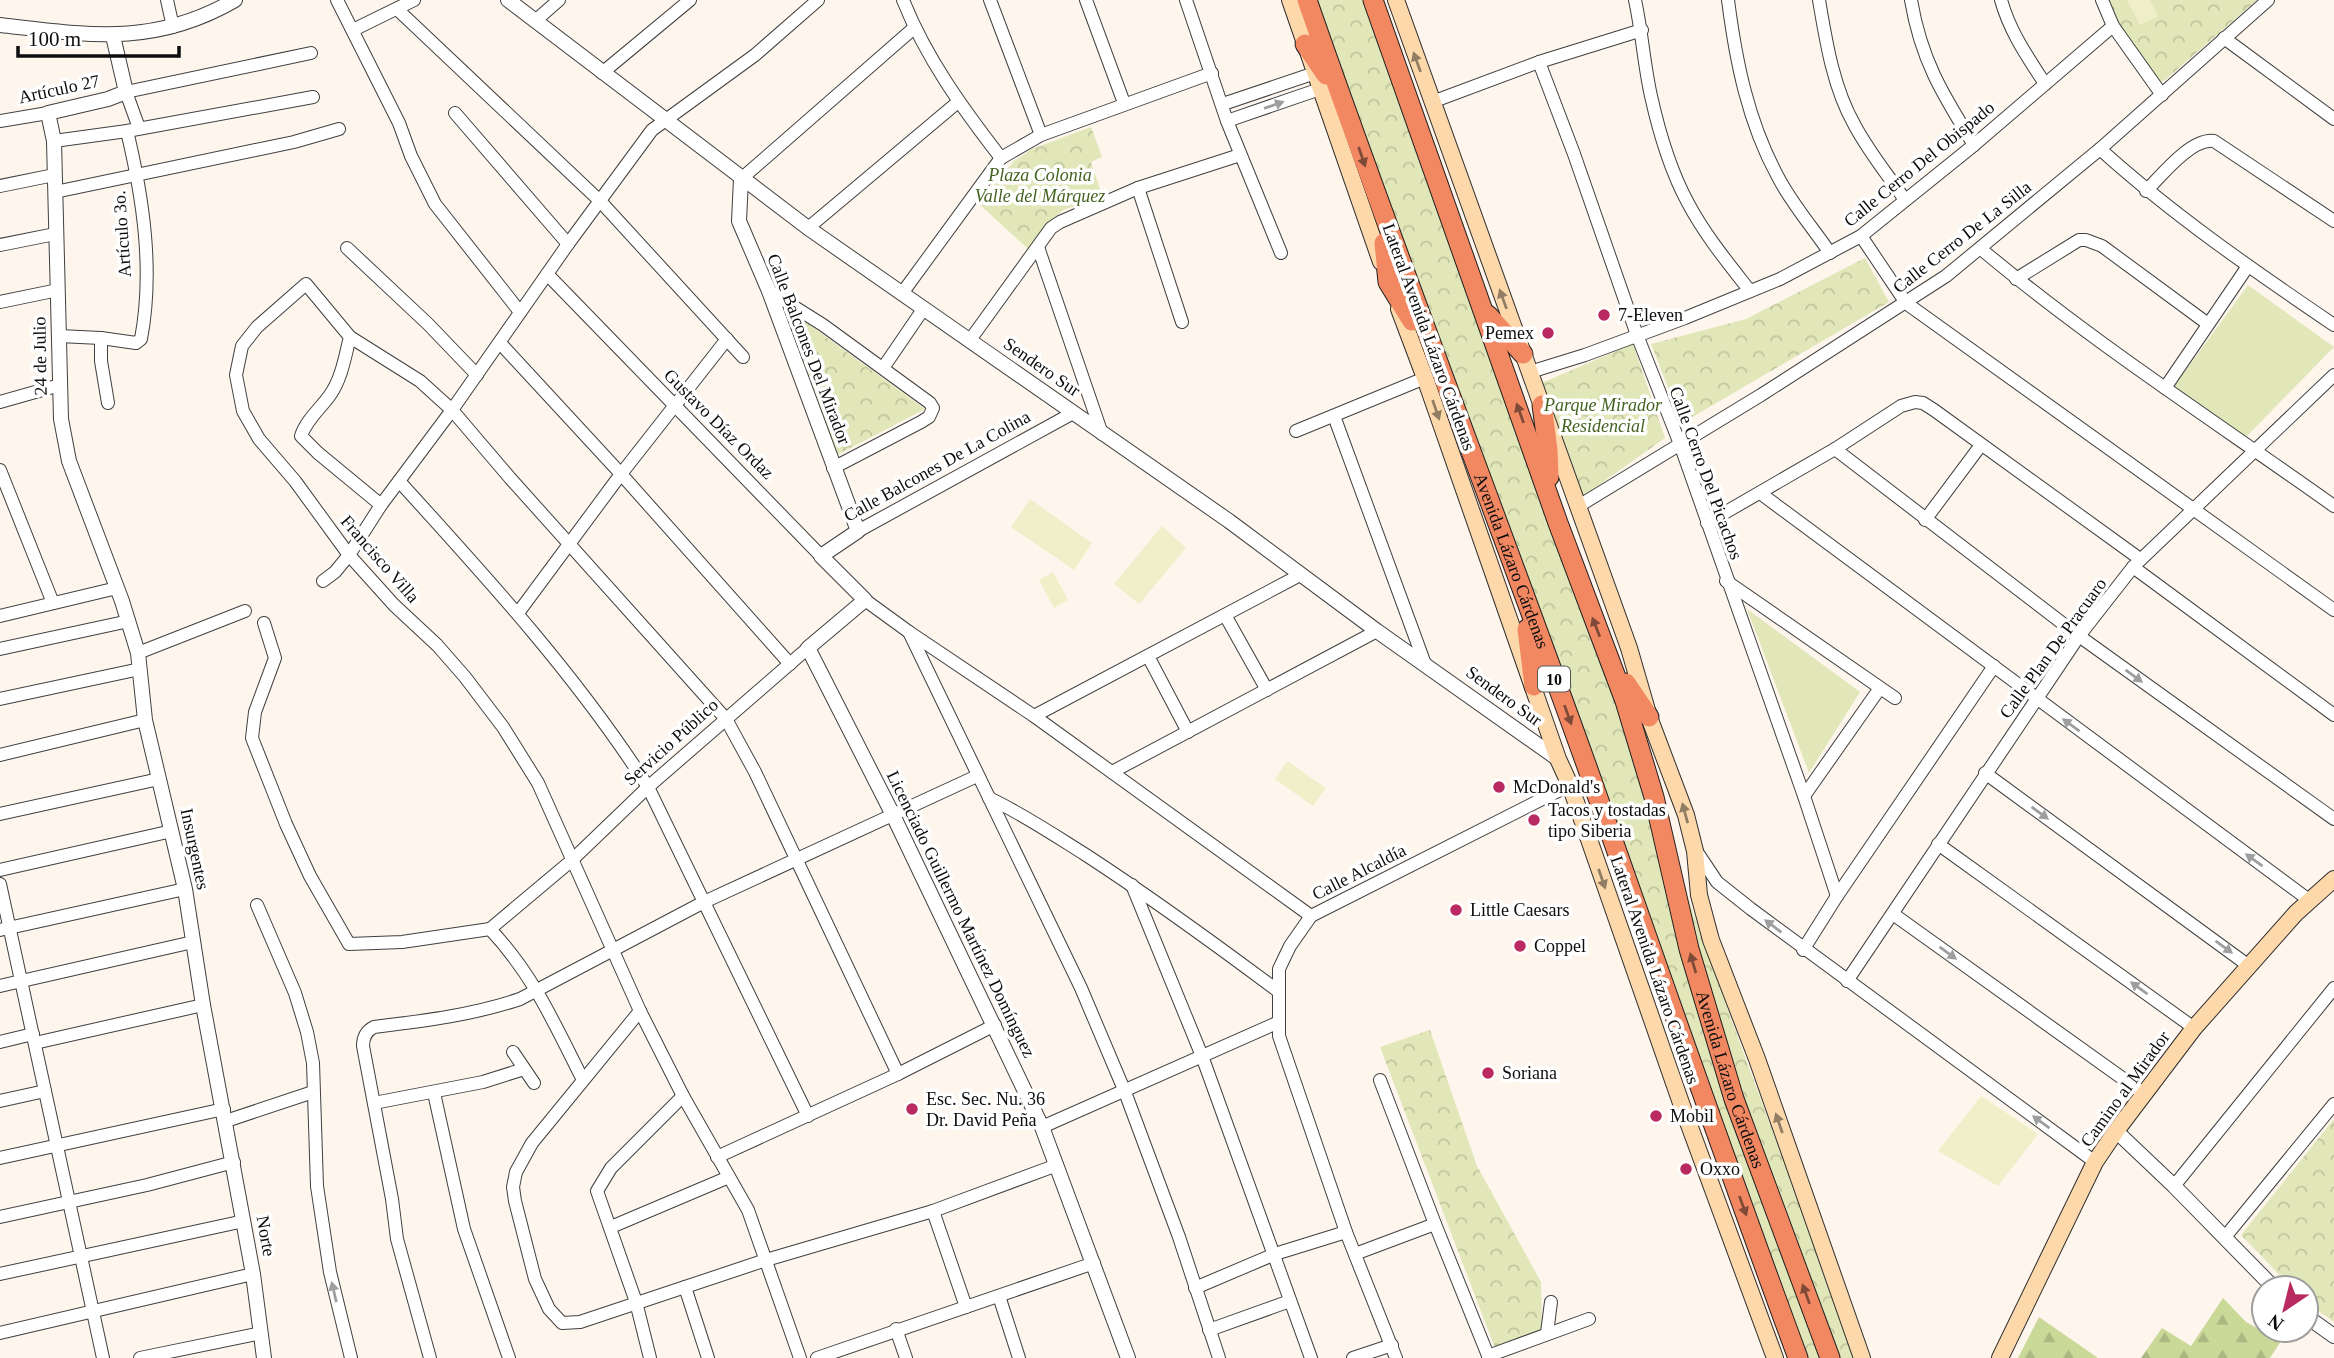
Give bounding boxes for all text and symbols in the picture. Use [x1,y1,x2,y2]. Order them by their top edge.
scale bar [18,14,178,58]
text: 100 m [28,27,81,51]
one-way arrow [1411,51,1422,72]
street label: Artículo 27 [17,71,101,107]
street label: Calle Cerro Del Obispado [1840,97,1998,231]
one-way arrow [1263,99,1284,110]
one-way arrow [1357,147,1368,168]
park label: Plaza Colonia Valle del Márquez [975,165,1105,206]
street label: Calle Cerro De La Silla [1889,177,2035,297]
street label: Artículo 3o. [109,190,135,278]
street label: Lateral Avenida Lázaro Cárdenas [1379,221,1479,453]
street label: Calle Balcones Del Mirador [763,251,855,447]
one-way arrow [1497,288,1508,309]
place label: 7-Eleven [1618,305,1683,325]
marker: 7-Eleven [1596,307,1612,323]
street label: 24 de Julio [29,316,51,396]
place label: Pemex [1485,323,1534,343]
marker: Pemex [1540,325,1556,341]
street label: Sendero Sur [1000,333,1084,401]
street label: Gustavo Díaz Ordaz [660,365,778,483]
street label: Calle Cerro Del Picachos [1665,384,1747,562]
park label: Parque Mirador Residencial [1543,395,1663,436]
one-way arrow [1431,400,1442,421]
one-way arrow [1514,403,1525,424]
street label: Calle Balcones De La Colina [840,406,1034,526]
street label: Avenida Lázaro Cárdenas [1470,470,1553,651]
street label: Francisco Villa [337,511,423,607]
street label: Calle Plan De Pracuaro [1995,574,2111,722]
one-way arrow [1591,617,1602,638]
street label: Sendero Sur [1462,662,1546,730]
road number: 10 [1538,666,1570,692]
one-way arrow [2125,669,2143,683]
street label: Servicio Público [620,695,722,789]
one-way arrow [1562,705,1573,726]
one-way arrow [2061,718,2080,732]
street label: Licenciado Guillermo Martínez Domínguez [883,767,1039,1061]
place label: McDonald's [1513,777,1600,797]
marker: McDonald's [1491,779,1507,795]
place label: Tacos y tostadas tipo Siberia [1548,800,1666,841]
one-way arrow [1679,802,1690,824]
street label: Insurgentes [177,806,213,892]
one-way arrow [2031,806,2049,820]
marker: Tacos y tostadas tipo Siberia [1526,812,1542,828]
street label: Calle Alcaldía [1309,840,1409,904]
street label: Lateral Avenida Lázaro Cárdenas [1606,853,1704,1087]
one-way arrow [2245,853,2263,867]
one-way arrow [1597,868,1608,889]
place label: Little Caesars [1470,900,1569,920]
marker: Little Caesars [1448,902,1464,918]
one-way arrow [1763,919,1782,933]
place label: Coppel [1534,936,1586,956]
marker: Coppel [1512,938,1528,954]
one-way arrow [2215,940,2233,954]
one-way arrow [1939,946,1957,960]
one-way arrow [1687,952,1698,974]
one-way arrow [2130,981,2148,995]
street label: Avenida Lázaro Cárdenas [1692,988,1769,1171]
street label: Camino al Mirador [2076,1027,2174,1151]
place label: Soriana [1502,1063,1557,1083]
marker: Soriana [1480,1065,1496,1081]
place label: Esc. Sec. Nu. 36 Dr. David Peña [926,1089,1045,1130]
marker: Esc. Sec. Nu. 36 Dr. David Peña [904,1101,920,1117]
place label: Mobil [1670,1106,1714,1126]
marker: Mobil [1648,1108,1664,1124]
one-way arrow [1773,1112,1784,1133]
one-way arrow [2031,1115,2050,1129]
place label: Oxxo [1700,1159,1740,1179]
marker: Oxxo [1678,1161,1694,1177]
one-way arrow [1738,1196,1749,1217]
street label: Norte [253,1214,279,1258]
north arrow [2250,1274,2320,1344]
one-way arrow [329,1281,340,1303]
one-way arrow [1801,1283,1812,1304]
text: N [2264,1310,2287,1335]

